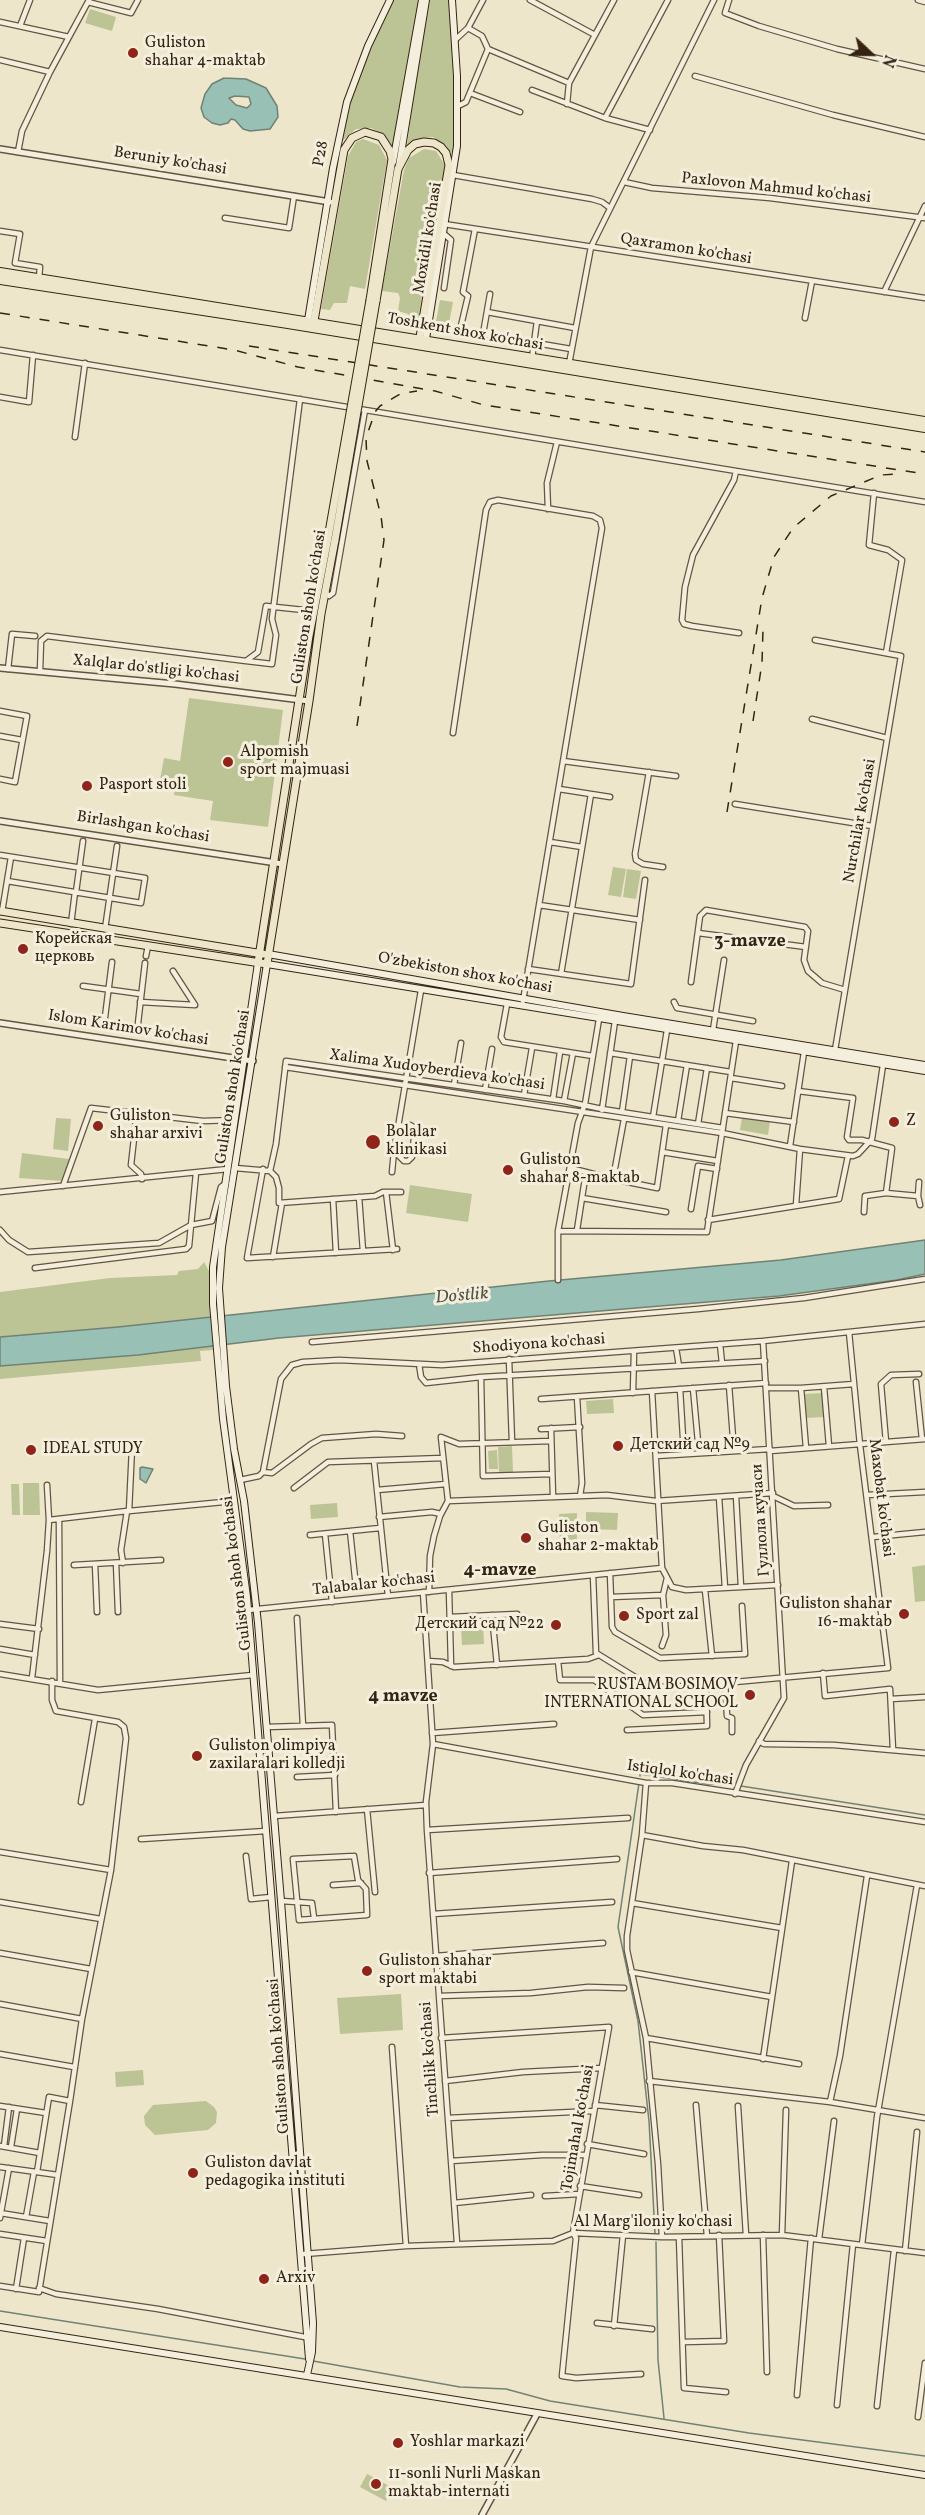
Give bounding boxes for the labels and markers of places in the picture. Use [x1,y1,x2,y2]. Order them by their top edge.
place label: Guliston shahar 4-maktab [145,34,266,72]
marker: Guliston shahar 4-maktab [126,46,140,60]
place label: Alpomish sport majmuasi [240,743,350,781]
marker: Alpomish sport majmuasi [221,755,235,769]
place label: Pasport stoli [99,776,187,796]
marker: Pasport stoli [80,779,94,793]
place label: Корейская церковь [35,930,112,968]
marker: Корейская церковь [16,942,30,956]
place label: Guliston shahar arxivi [110,1107,203,1145]
place label: Z [906,1112,916,1132]
marker: Z [887,1115,901,1129]
marker: Guliston shahar arxivi [91,1119,105,1133]
place label: Bolalar klinikasi [386,1123,447,1161]
marker: Bolalar klinikasi [364,1133,382,1151]
place label: Guliston shahar 8-maktab [520,1151,640,1189]
marker: Guliston shahar 8-maktab [501,1163,515,1177]
place label: Детский сад №9 [630,1436,750,1456]
marker: Детский сад №9 [611,1439,625,1453]
place label: IDEAL STUDY [43,1440,143,1460]
marker: IDEAL STUDY [24,1443,38,1457]
place label: Guliston shahar 2-maktab [538,1519,658,1557]
marker: Guliston shahar 2-maktab [519,1531,533,1545]
place label: Guliston shahar 16-maktab [780,1595,892,1633]
place label: Sport zal [636,1606,699,1626]
marker: Guliston shahar 16-maktab [897,1607,911,1621]
marker: Sport zal [617,1609,631,1623]
place label: Детский сад №22 [415,1615,544,1635]
marker: Детский сад №22 [549,1618,563,1632]
place label: RUSTAM BOSIMOV INTERNATIONAL SCHOOL [544,1676,738,1714]
marker: RUSTAM BOSIMOV INTERNATIONAL SCHOOL [743,1688,757,1702]
place label: Guliston olimpiya zaxilaralari kolledji [209,1737,345,1775]
marker: Guliston olimpiya zaxilaralari kolledji [190,1749,204,1763]
place label: Guliston shahar sport maktabi [379,1952,491,1990]
marker: Guliston shahar sport maktabi [360,1964,374,1978]
place label: Guliston davlat pedagogika instituti [205,2154,345,2192]
marker: Guliston davlat pedagogika instituti [186,2166,200,2180]
place label: Arxiv [276,2269,316,2289]
marker: Arxiv [257,2272,271,2286]
place label: Yoshlar markazi [410,2433,525,2453]
marker: Yoshlar markazi [391,2436,405,2450]
place label: 11-sonli Nurli Maskan maktab-internati [388,2465,541,2503]
marker: 11-sonli Nurli Maskan maktab-internati [369,2477,383,2491]

